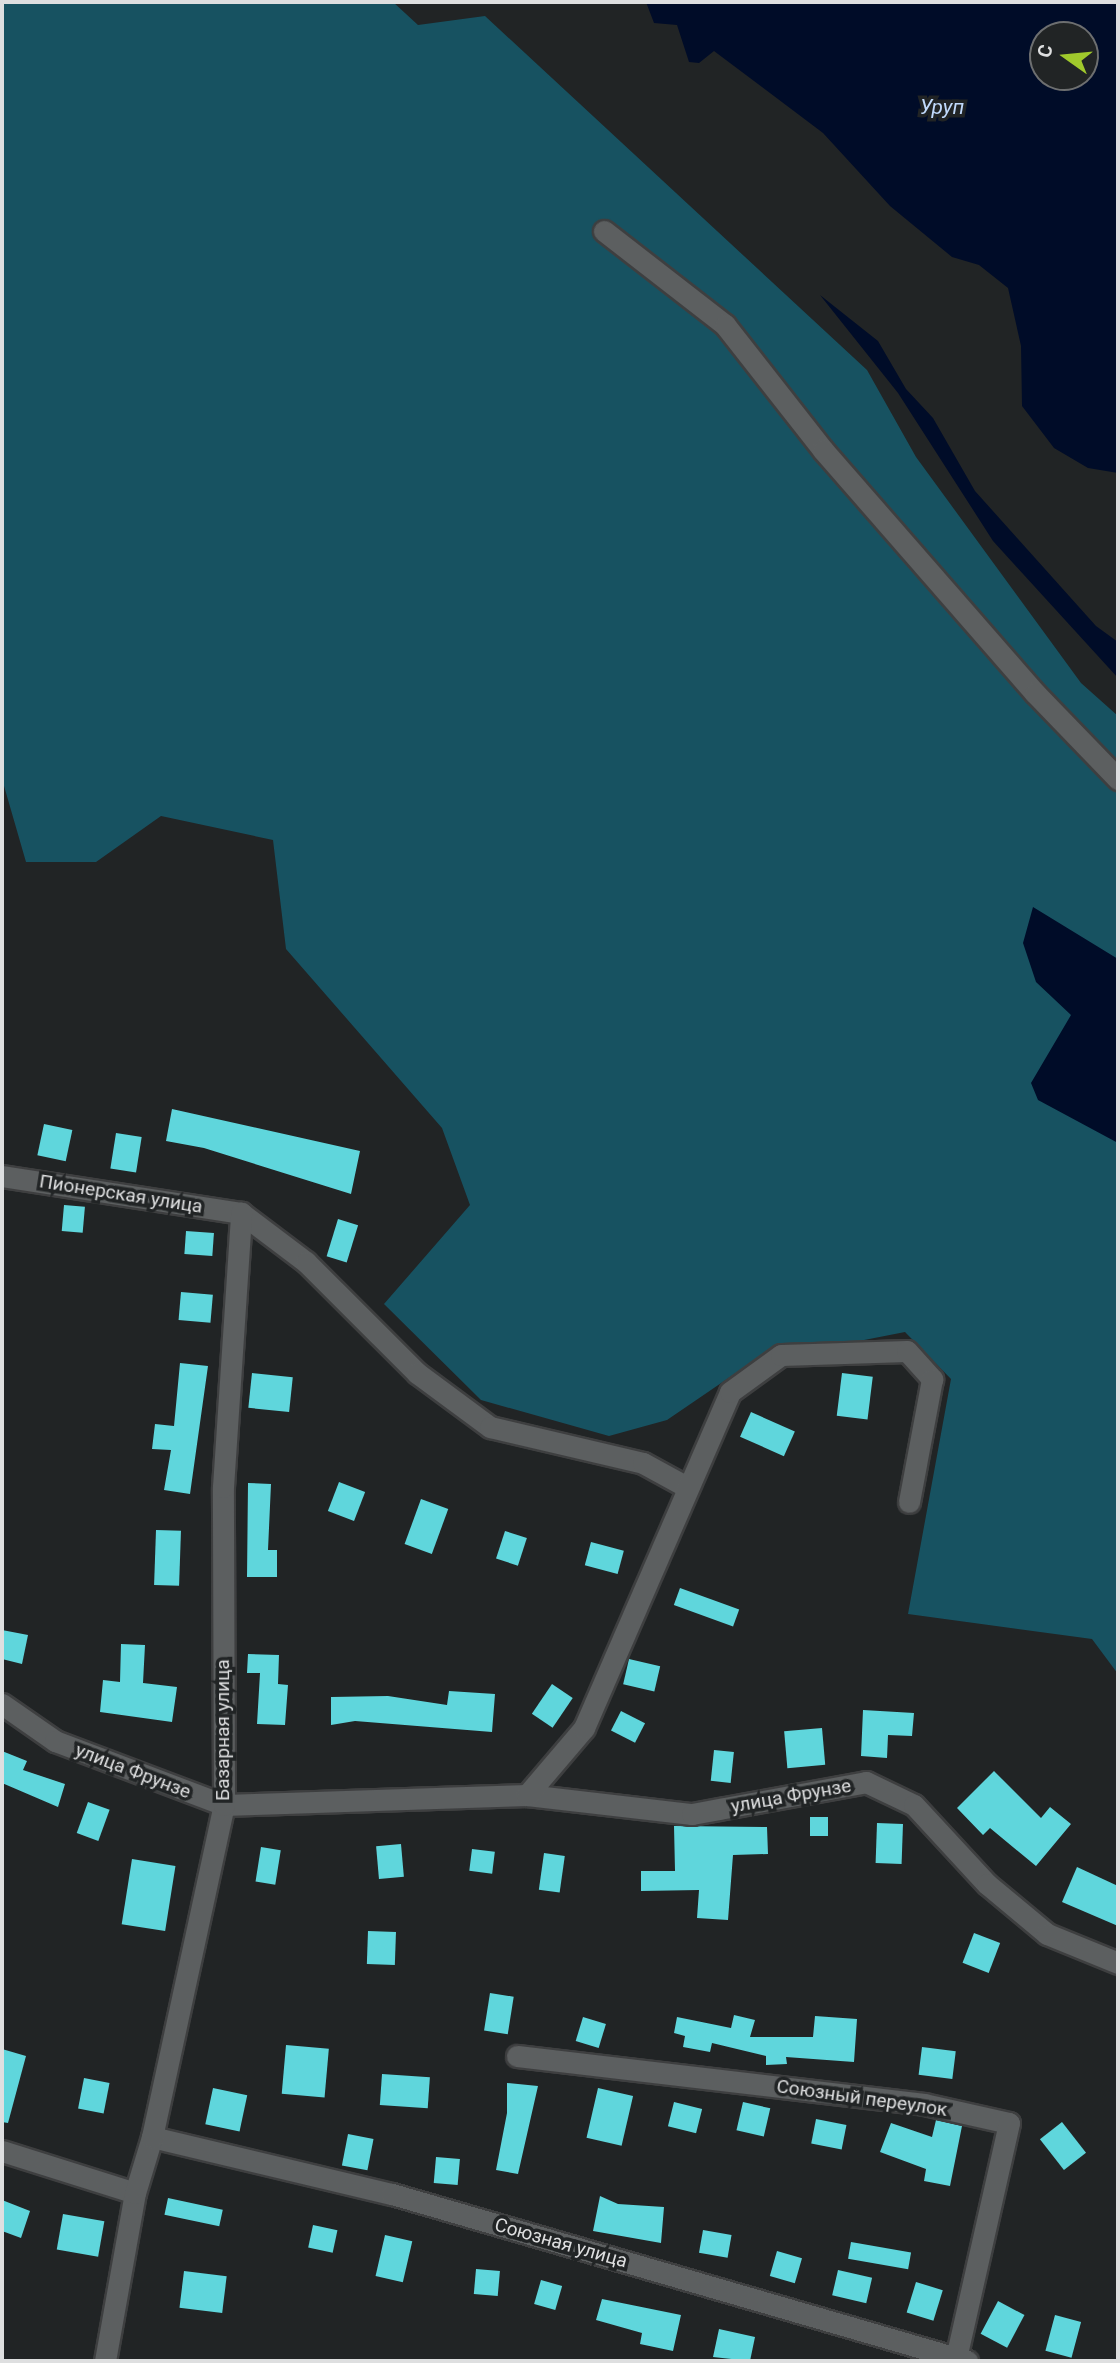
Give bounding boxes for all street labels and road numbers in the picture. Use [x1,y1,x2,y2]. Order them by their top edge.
street label: Пионерская улица [38,1170,204,1218]
street label: Базарная улица [212,1659,234,1801]
street label: улица Фрунзе [72,1739,194,1803]
street label: улица Фрунзе [729,1774,853,1818]
street label: Союзный переулок [775,2075,949,2121]
street label: Союзная улица [492,2213,630,2273]

